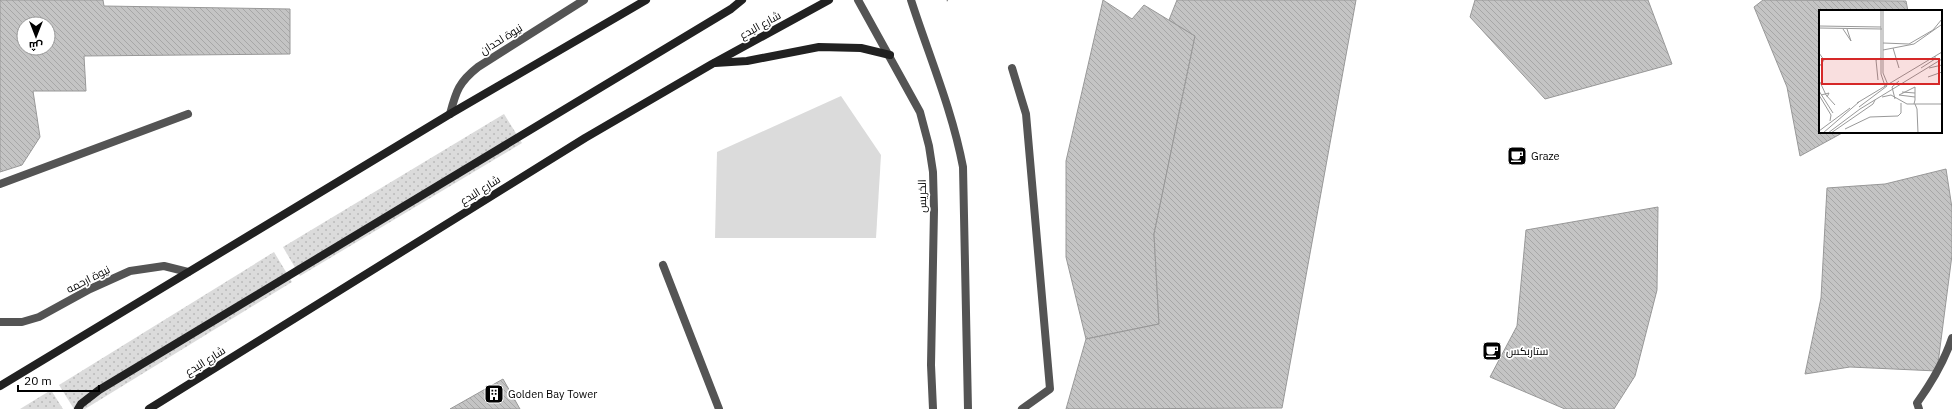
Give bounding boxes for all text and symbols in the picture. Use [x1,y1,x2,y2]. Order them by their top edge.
street label: شارع البدع [737,8,784,43]
inset map [1819,10,1942,133]
north arrow [16,16,56,56]
street label: نيوة لحدان [477,20,525,57]
text: ش [29,39,43,53]
cafe icon: Graze [1506,145,1528,167]
place label: Graze [1531,149,1560,163]
street label: شارع البدع [457,172,503,209]
street label: الخريس [915,179,929,213]
street label: نيوة ارحمه [64,262,112,296]
cafe icon: ستاربكس [1481,340,1503,362]
street label: شارع البدع [182,343,228,380]
place label: ستاربكس [1506,344,1548,358]
scale bar [18,367,99,393]
text: 20 m [24,373,52,388]
building icon: Golden Bay Tower [483,383,505,405]
place label: Golden Bay Tower [508,387,597,401]

